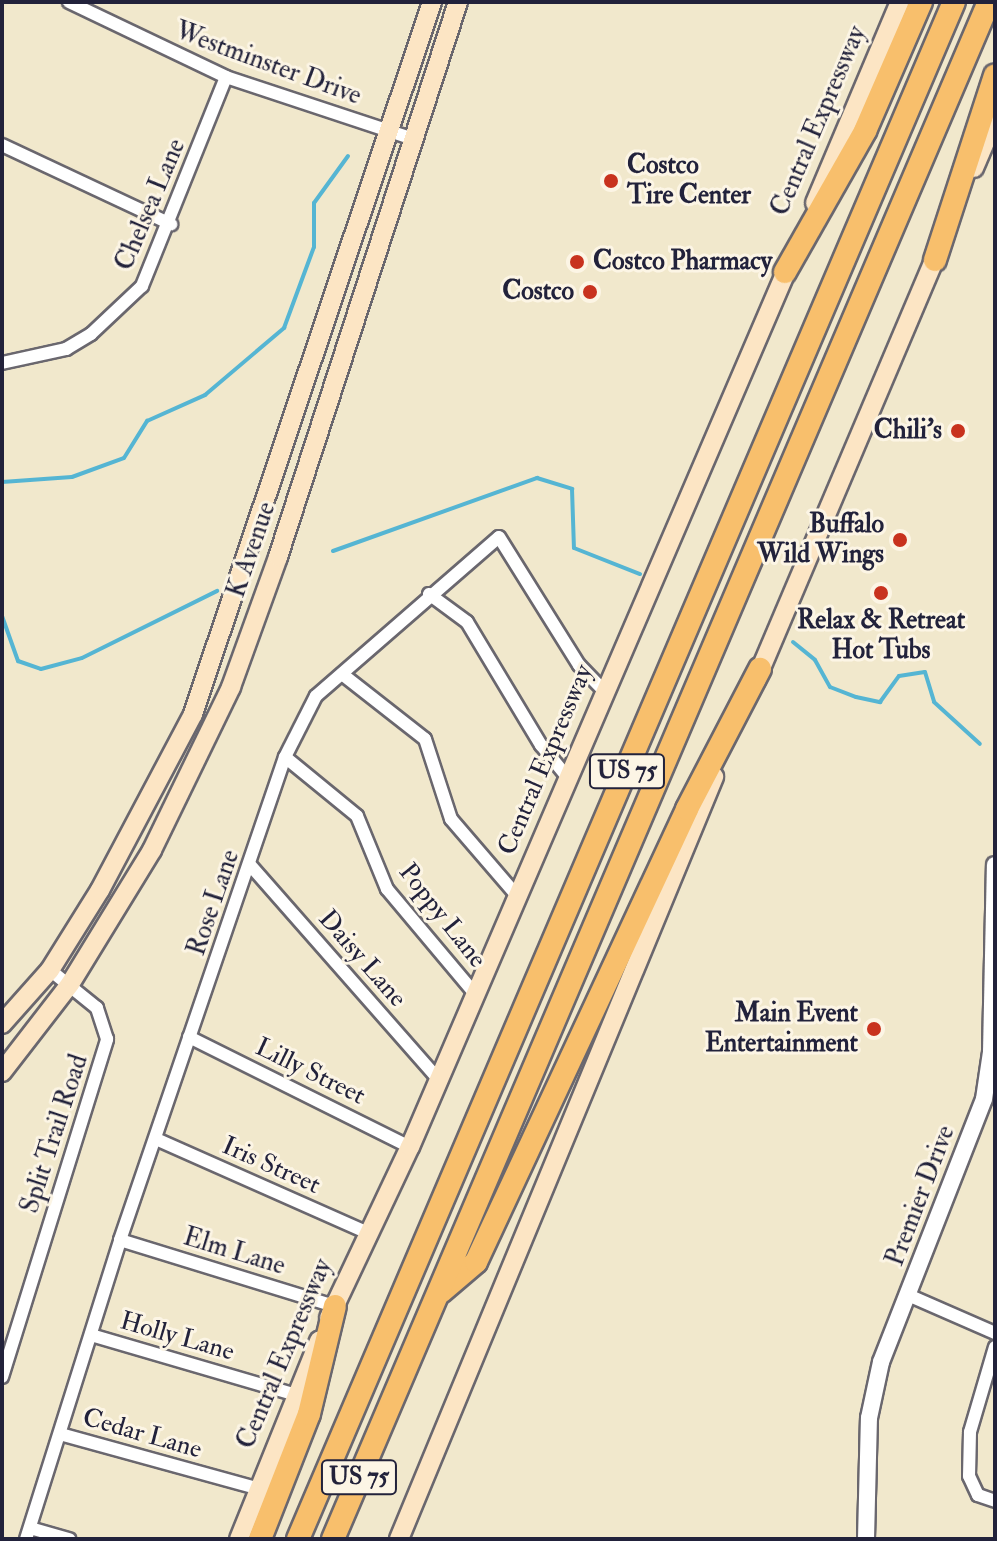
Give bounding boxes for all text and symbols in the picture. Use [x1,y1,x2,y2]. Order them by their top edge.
street label: Westminster Drive [171,16,365,112]
street label: Central Expressway [765,21,873,221]
street label: Chelsea Lane [109,134,193,276]
place label: Costco Tire Center [627,150,751,212]
marker: Costco Tire Center [602,172,620,190]
place label: Costco Pharmacy [593,246,772,278]
marker: Costco Pharmacy [568,253,586,271]
place label: Costco [502,276,574,308]
marker: Costco [581,283,599,301]
place label: Chili's [874,415,942,447]
marker: Chili's [949,422,967,440]
street label: K Avenue [221,498,283,602]
place label: Buffalo Wild Wings [757,509,884,570]
marker: Buffalo Wild Wings [891,531,909,549]
marker: Relax & Retreat Hot Tubs [872,584,890,602]
place label: Relax & Retreat Hot Tubs [797,605,965,666]
street label: Central Expressway [492,660,600,860]
road number: US 75 [587,751,667,791]
street label: Rose Lane [181,846,247,960]
street label: Poppy Lane [392,858,492,974]
street label: Daisy Lane [311,904,413,1014]
place label: Main Event Entertainment [705,998,858,1060]
marker: Main Event Entertainment [865,1020,883,1038]
street label: Lilly Street [250,1032,370,1112]
street label: Split Trail Road [15,1051,95,1217]
street label: Premier Drive [880,1121,962,1271]
street label: Iris Street [217,1131,325,1201]
street label: Elm Lane [179,1222,289,1282]
street label: Central Expressway [231,1254,339,1454]
street label: Holly Lane [116,1306,238,1368]
street label: Cedar Lane [79,1402,205,1466]
road number: US 75 [319,1457,399,1497]

